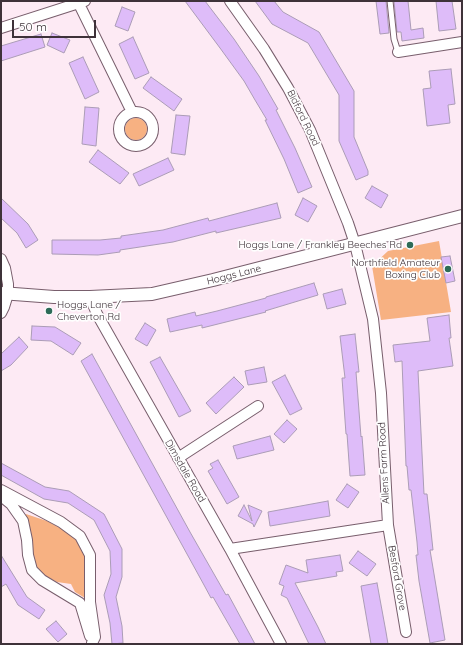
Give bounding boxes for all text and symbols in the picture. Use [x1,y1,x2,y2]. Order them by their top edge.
scale bar [14,12,98,38]
text: 50 m [19,19,47,34]
street label: Bidford Road [284,88,322,148]
place label: Hoggs Lane / Frankley Beeches Rd [238,239,402,251]
marker: Hoggs Lane / Frankley Beeches Rd [405,240,415,250]
place label: Northfield Amateur Boxing Club [351,257,440,280]
street label: Hoggs Lane [205,262,263,288]
marker: Northfield Amateur Boxing Club [443,264,453,274]
place label: Hoggs Lane / Cheverton Rd [57,299,121,322]
marker: Hoggs Lane / Cheverton Rd [44,306,54,316]
street label: Allens Farm Road [376,422,392,504]
street label: Dimsdale Road [162,437,208,505]
street label: Besford Grove [385,544,409,612]

